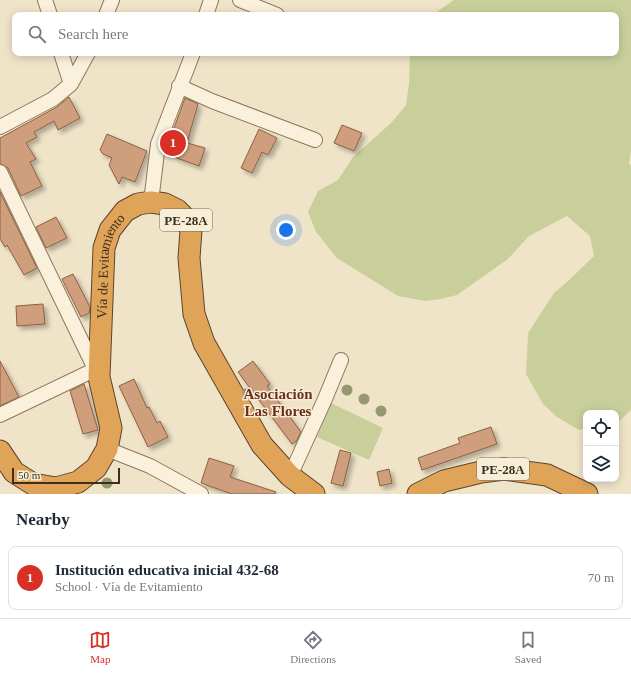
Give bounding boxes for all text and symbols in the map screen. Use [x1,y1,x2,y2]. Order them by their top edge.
search box [12,12,619,56]
icon: search [26,23,48,45]
text: Search here [58,26,128,42]
pin: 1 [160,128,186,158]
road number: PE-28A [160,209,212,231]
street label: Vía de Evitamiento [94,211,128,319]
your location [276,220,296,240]
district label: Asociación Las Flores [243,386,313,419]
map controls [583,410,619,482]
button: locate [583,410,619,446]
button: layers [583,446,619,482]
road number: PE-28A [477,458,529,480]
scale bar [12,466,120,485]
text: 50 m [18,469,40,481]
text: Nearby [16,510,70,529]
text: Institución educativa inicial 432-68 [55,562,279,578]
text: 1 [27,570,33,585]
text: 70 m [588,570,614,585]
text: School · Vía de Evitamiento [55,579,203,594]
tab: Map [89,629,111,665]
tab: Directions [290,629,336,665]
tab: Saved [515,629,542,665]

